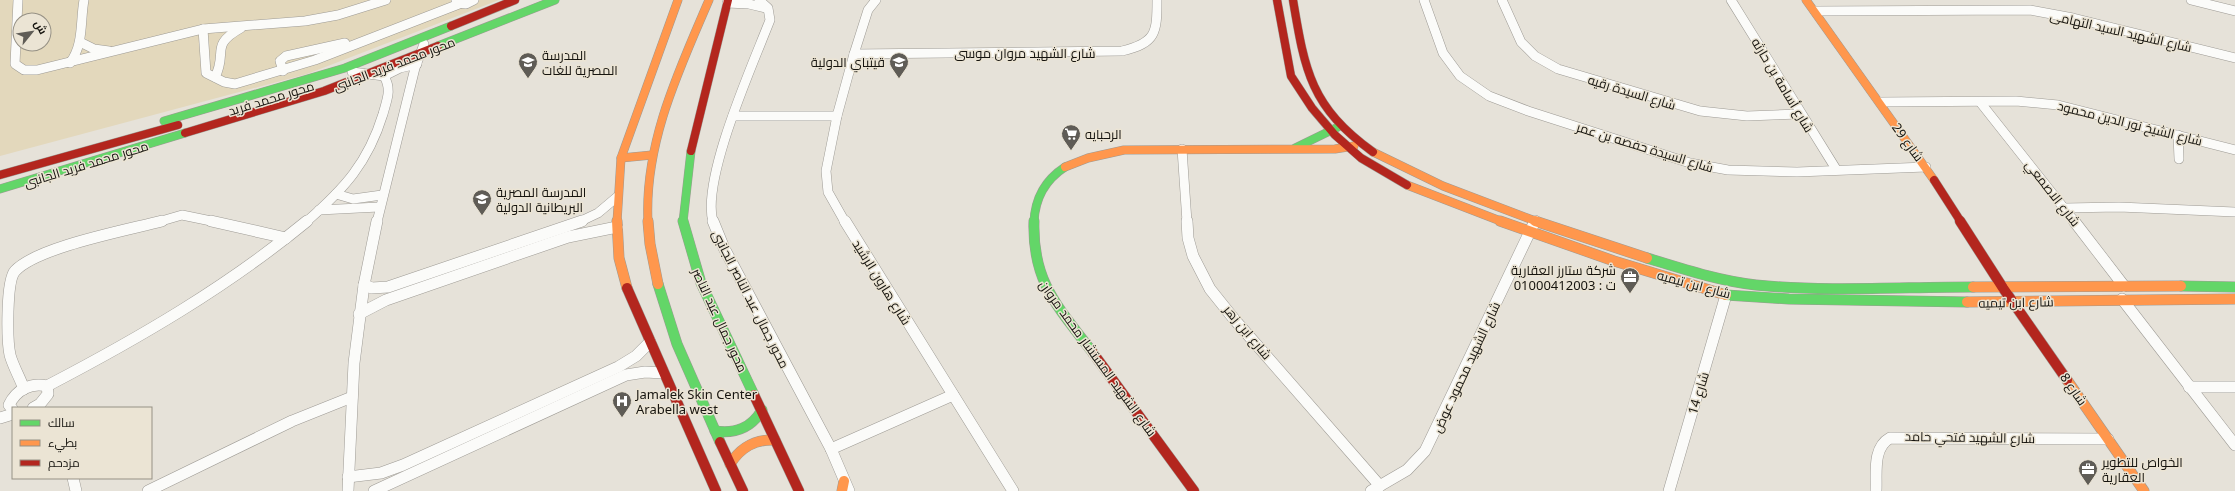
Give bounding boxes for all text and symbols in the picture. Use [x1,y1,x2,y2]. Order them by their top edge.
street label: شارع الشهيد السيد التهامى [2048,6,2194,56]
north arrow [12,12,52,52]
text: ش [31,17,51,37]
street label: محور محمد فريد الجانبى [331,32,457,96]
street label: شارع أسامة بن حارثه [1748,34,1818,136]
street label: شارع الشهيد مروان موسى [954,44,1096,62]
place label: المدرسة المصرية للغات [542,46,618,79]
school or university icon: المدرسة المصرية للغات [517,51,539,79]
school or university icon: قيتباي الدولية [888,51,910,79]
place label: قيتباي الدولية [811,53,885,73]
street label: شارع السيدة رقيه [1586,70,1678,114]
street label: محور محمد فريد [226,76,316,120]
street label: شارع الشيخ نور الدين محمود [2056,96,2204,150]
street label: شارع السيدة حفصه بن عمر [1573,117,1716,176]
street label: شارع 29 [1888,119,1928,165]
supermarket icon: الرحبايه [1060,123,1082,151]
place label: الرحبايه [1085,125,1122,143]
street label: محور محمد فريد الجانبى [22,137,150,191]
street label: شارع الاصمعي [2020,156,2085,231]
place label: المدرسة المصرية البريطانية الدولية [496,183,586,216]
school or university icon: المدرسة المصرية البريطانية الدولية [471,188,493,216]
street label: محور جمال عبد الناصر الجانبى [709,227,793,371]
street label: شارع هارون الرشيد [848,236,916,328]
place label: شركة ستارز العقارية ت : 01000412003 [1511,261,1616,294]
street label: محور جمال عبد الناصر [689,265,751,375]
office icon: شركة ستارز العقارية ت : 01000412003 [1619,266,1641,294]
street label: شارع ابن تيميه [1655,266,1733,302]
street label: شارع الشهيد المستشار محمد مروان [1035,276,1161,440]
street label: شارع ابن تيميه [1978,292,2054,312]
street label: شارع الشهيد محمود عوض [1428,299,1504,435]
street label: شارع ابن زهر [1219,300,1276,363]
street label: شارع 8 [2056,369,2092,409]
street label: شارع 14 [1683,370,1713,416]
place label: Jamalek Skin Center Arabella west [634,385,758,418]
hospital icon: Jamalek Skin Center Arabella west [611,390,633,418]
legend [12,407,152,479]
text: سالك [48,414,75,431]
street label: شارع الشهيد فتحي حامد [1905,427,2035,449]
text: بطيء [48,434,77,453]
place label: الخواص للتطوير العقارية [2101,453,2183,486]
text: مزدحم [48,454,80,471]
office icon: الخواص للتطوير العقارية [2077,458,2099,486]

